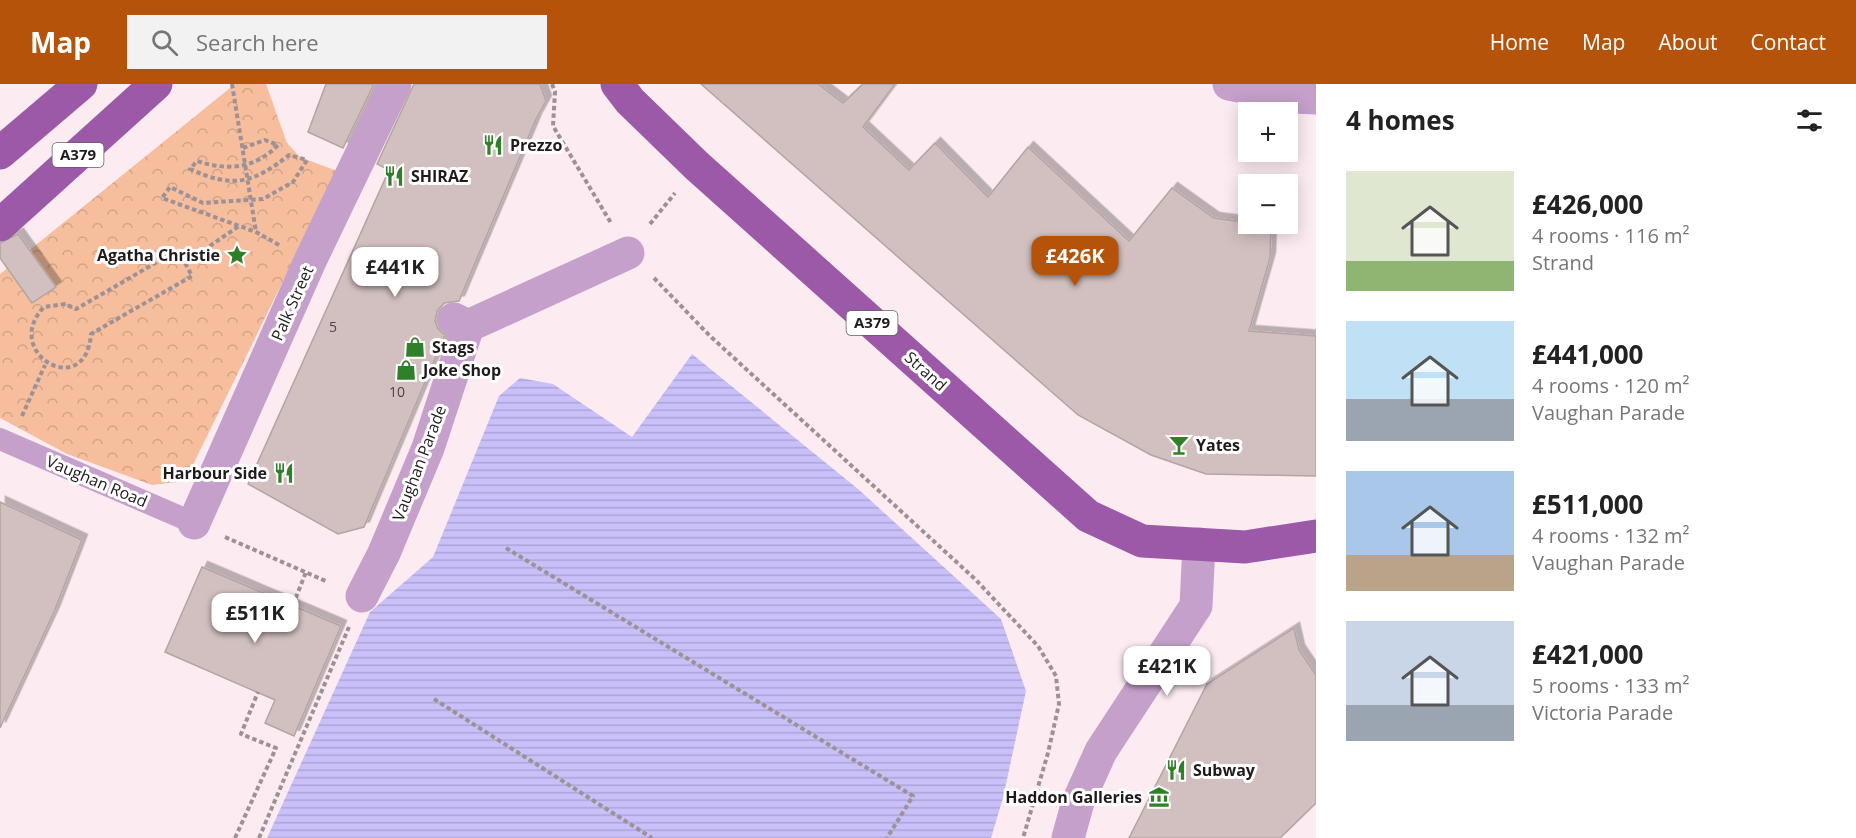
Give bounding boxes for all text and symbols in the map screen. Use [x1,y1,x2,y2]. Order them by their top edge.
search box [127,15,547,69]
text: Map [30,23,91,61]
icon: search [148,26,181,59]
text: Search here [196,27,319,57]
text: Home [1490,28,1549,56]
text: Map [1582,28,1625,56]
text: About [1658,28,1718,56]
text: Contact [1751,28,1826,56]
map controls [1238,102,1298,234]
button: + [1238,102,1298,162]
text: 4 homes [1346,102,1455,138]
icon: filters [1793,104,1826,137]
restaurant icon: Prezzo [481,133,505,157]
place label: Prezzo [510,134,562,156]
road number: A379 [52,143,104,167]
restaurant icon: SHIRAZ [382,164,406,188]
place label: SHIRAZ [411,165,468,187]
button: − [1238,174,1298,234]
text: £426,000 [1532,186,1643,222]
icon: home [1394,195,1466,267]
text: 4 rooms · 116 m² [1532,222,1690,249]
pin: £426K [1033,236,1117,287]
text: £426K [1045,242,1105,269]
place icon: Agatha Christie [225,243,249,267]
place label: Agatha Christie [97,244,220,266]
pin: £441K [353,247,437,298]
text: Strand [1532,249,1594,276]
text: £441K [365,253,425,280]
street label: Palk Street [266,262,318,344]
road number: A379 [846,311,898,335]
house number: 5 [329,317,337,336]
shop icon: Stags [403,335,427,359]
place label: Stags [432,336,474,358]
text: £441,000 [1532,336,1643,372]
icon: home [1394,345,1466,417]
street label: Strand [900,346,952,396]
shop icon: Joke Shop [394,358,418,382]
place label: Joke Shop [421,359,501,381]
text: 4 rooms · 120 m² [1532,372,1690,399]
house number: 10 [389,382,405,401]
text: Vaughan Parade [1532,399,1685,426]
street label: Vaughan Parade [387,402,451,524]
bar icon: Yates [1167,433,1191,457]
place label: Yates [1196,434,1240,456]
street label: Vaughan Road [43,450,151,512]
restaurant icon: Harbour Side [272,461,296,485]
place label: Harbour Side [163,462,267,484]
text: £511,000 [1532,486,1643,522]
icon: home [1394,495,1466,567]
text: 4 rooms · 132 m² [1532,522,1690,549]
text: Vaughan Parade [1532,549,1685,576]
pin: £511K [213,593,297,644]
text: £511K [225,599,285,626]
text: £421,000 [1532,636,1643,672]
icon: home [1394,645,1466,717]
pin: £421K [1125,646,1209,697]
text: £421K [1137,652,1197,679]
text: 5 rooms · 133 m² [1532,672,1690,699]
text: Victoria Parade [1532,699,1673,726]
restaurant icon: Subway [1164,758,1188,782]
place label: Subway [1193,759,1256,781]
museum icon: Haddon Galleries [1147,785,1171,809]
place label: Haddon Galleries [1005,786,1142,808]

